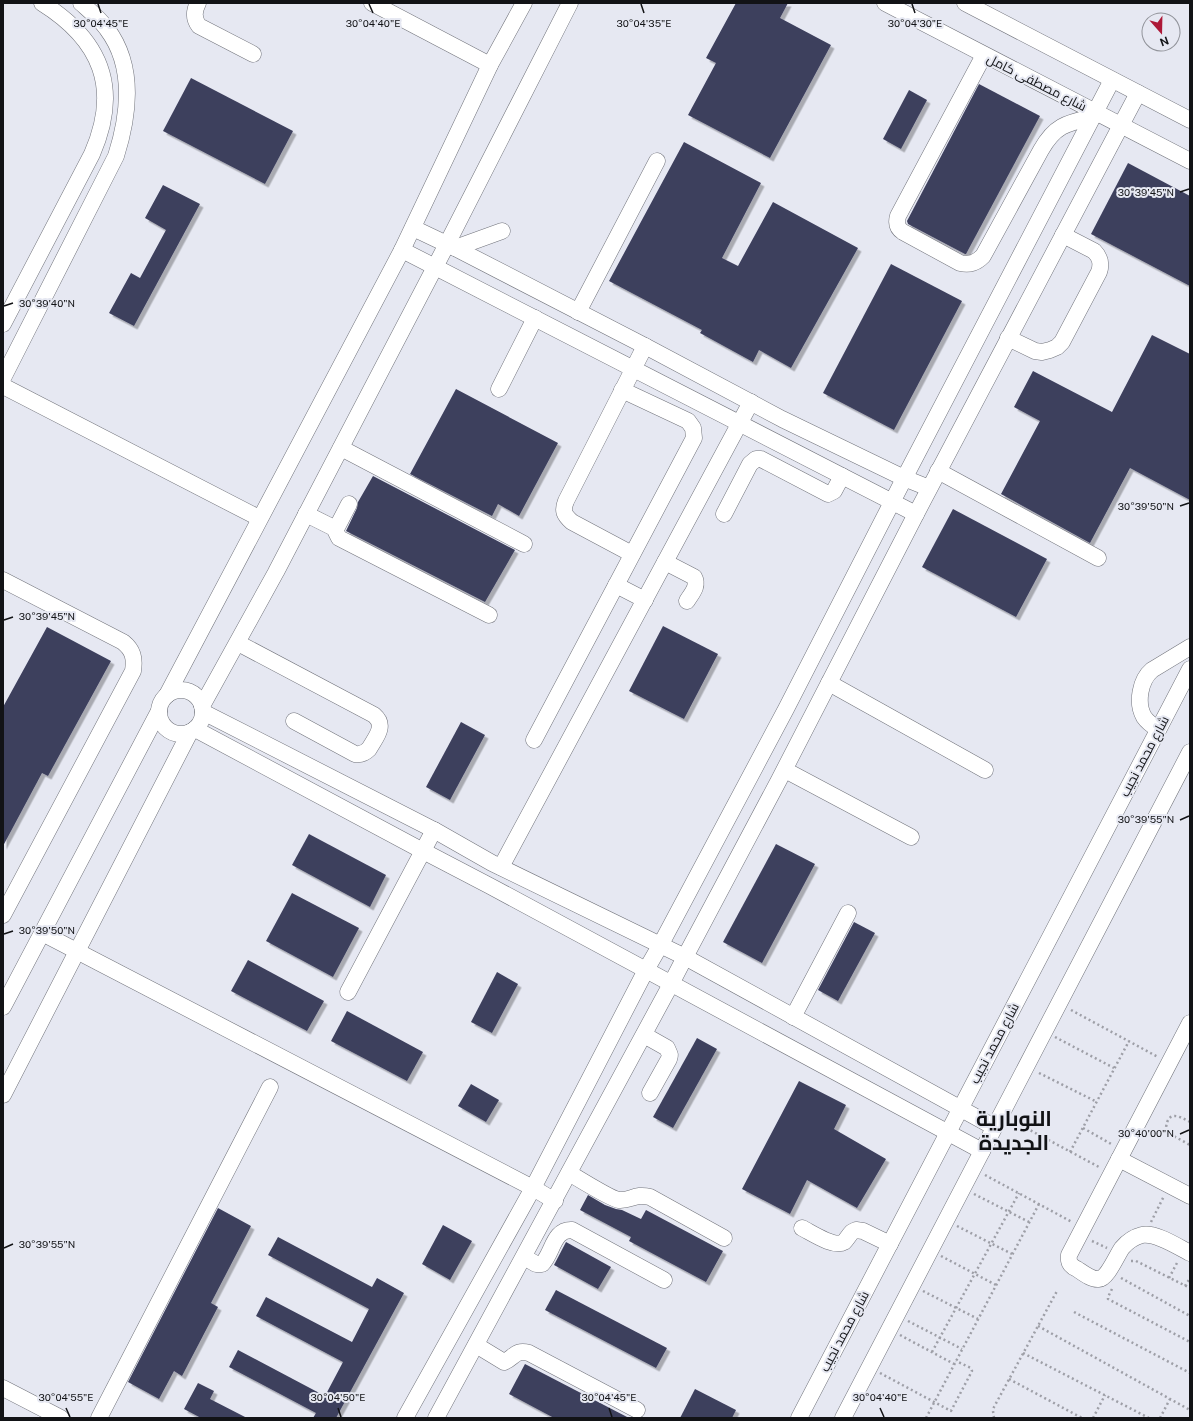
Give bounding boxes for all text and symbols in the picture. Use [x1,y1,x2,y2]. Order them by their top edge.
north arrow [1141,12,1181,52]
text: 30°04'45"E [74,17,128,29]
text: 30°04'40"E [346,17,400,29]
text: 30°04'35"E [616,17,672,29]
text: 30°04'30"E [888,17,942,29]
text: N [1158,34,1171,49]
street label: شارع مصطفى كامل [984,51,1089,115]
text: 30°39'45"N [1118,186,1174,198]
text: 30°39'40"N [19,297,75,309]
text: 30°39'50"N [1118,500,1174,512]
text: 30°39'45"N [19,610,75,622]
street label: شارع محمد نجيب [1117,713,1173,800]
text: 30°39'55"N [1118,813,1174,825]
text: 30°39'50"N [19,924,75,936]
street label: شارع محمد نجيب [967,1000,1023,1087]
district label: النوبارية الجديدة [976,1106,1052,1155]
text: 30°40'00"N [1118,1127,1174,1139]
text: 30°39'55"N [19,1238,75,1250]
street label: شارع محمد نجيب [817,1288,873,1375]
text: 30°04'55"E [38,1391,94,1403]
text: 30°04'50"E [311,1391,365,1403]
text: 30°04'45"E [582,1391,636,1403]
text: 30°04'40"E [853,1391,907,1403]

